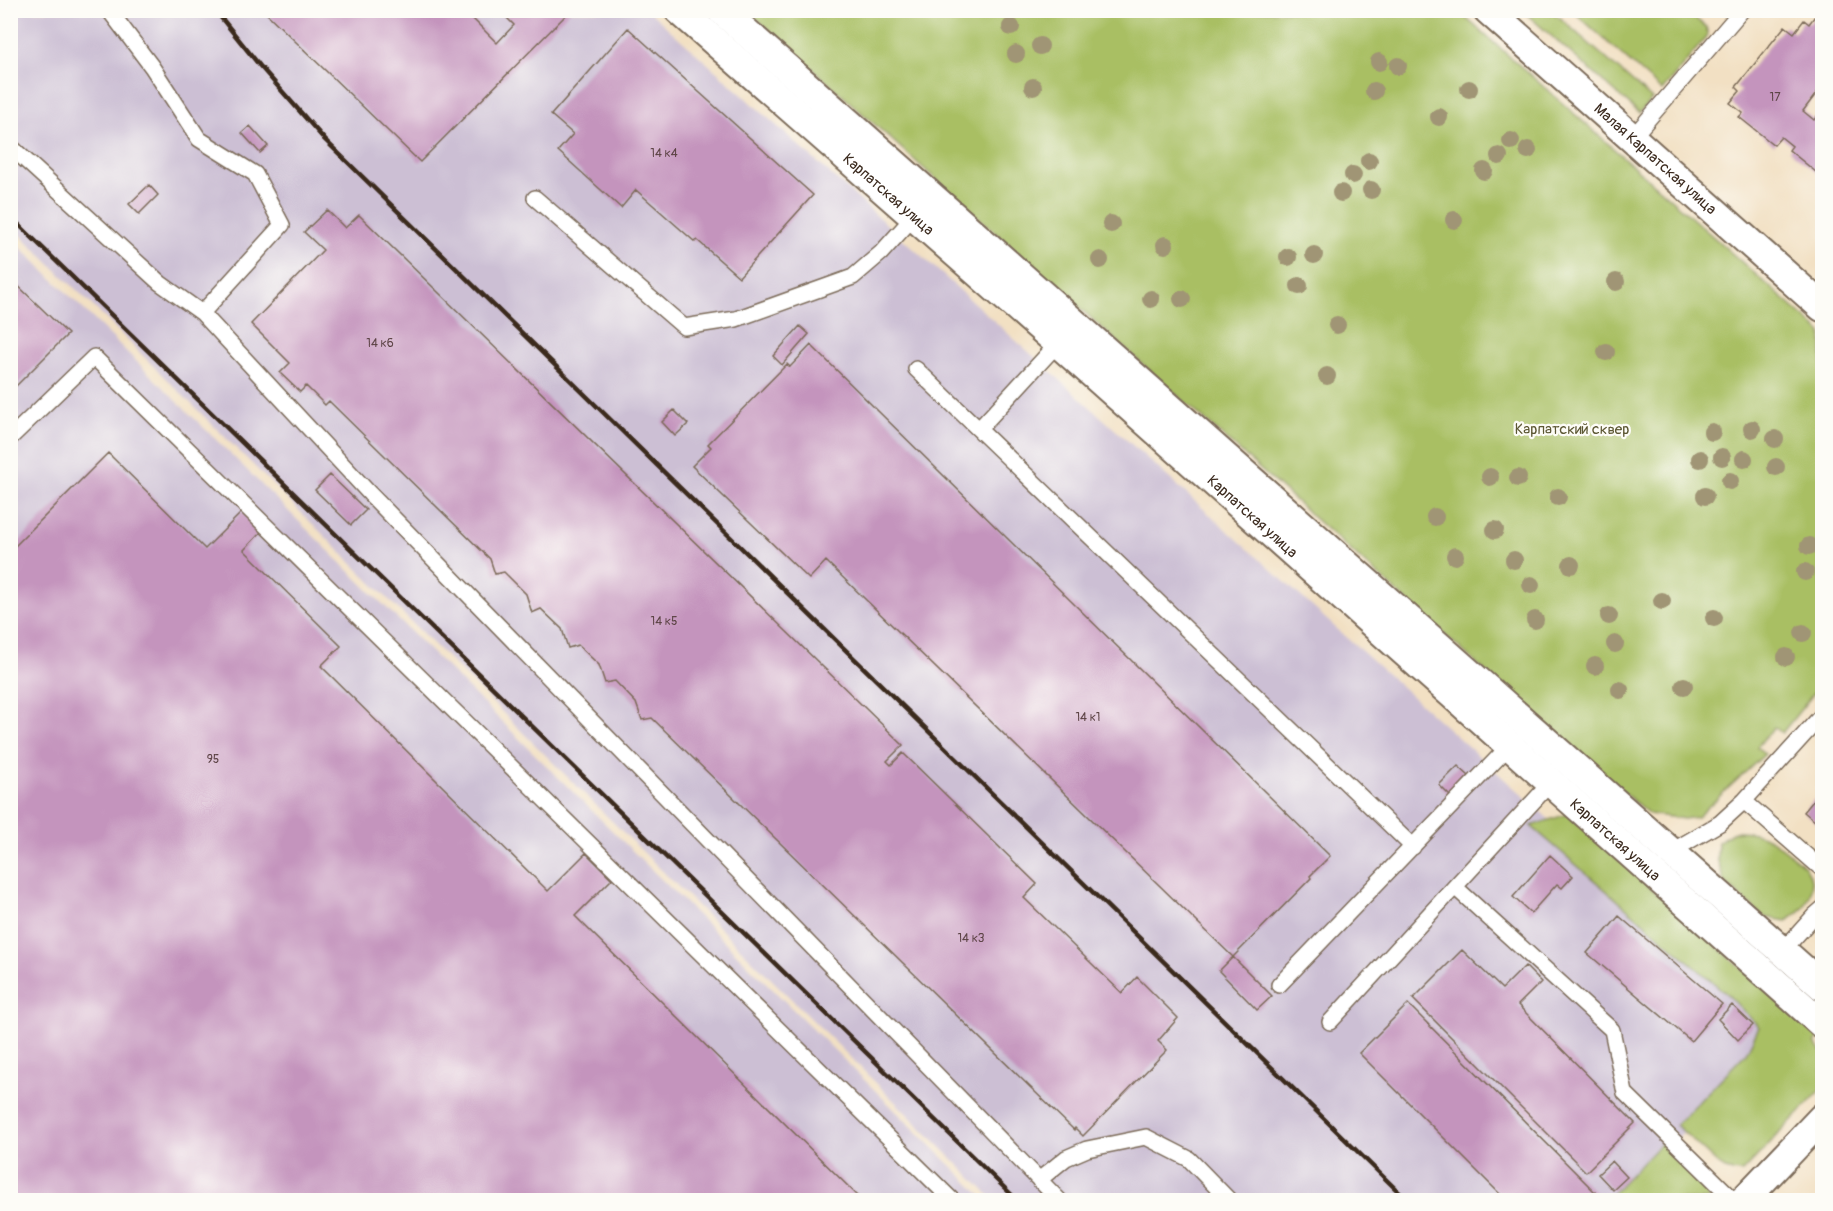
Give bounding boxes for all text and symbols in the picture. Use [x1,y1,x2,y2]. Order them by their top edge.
house number: 17 [1769,90,1781,105]
street label: Малая Карпатская улица [1590,99,1721,218]
house number: 14 к4 [650,146,678,161]
street label: Карпатская улица [839,149,938,239]
house number: 14 к6 [366,336,394,351]
park label: Карпатский сквер [1515,420,1629,439]
street label: Карпатская улица [1203,471,1302,562]
house number: 14 к5 [651,614,677,629]
house number: 14 к1 [1075,710,1101,725]
house number: 95 [207,752,219,767]
street label: Карпатская улица [1566,794,1664,885]
house number: 14 к3 [957,931,985,946]

